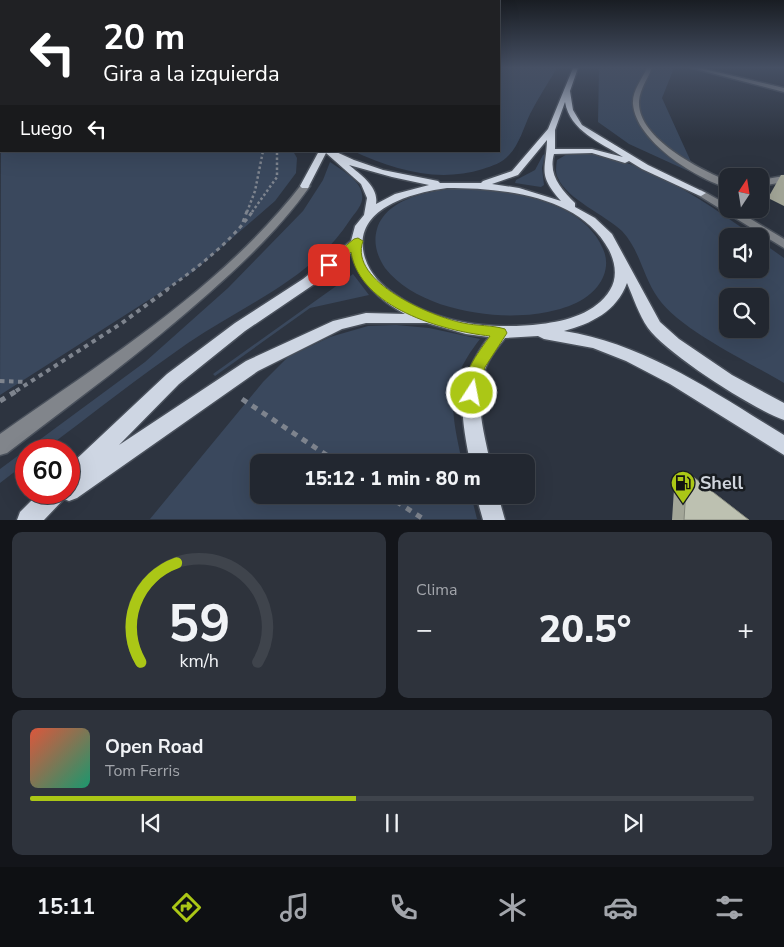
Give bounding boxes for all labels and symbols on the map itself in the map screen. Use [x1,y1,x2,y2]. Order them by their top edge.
north arrow [719,168,769,218]
pin [308,244,350,286]
position arrow [445,366,497,418]
speed limit sign: 60 [15,439,80,504]
fuel station icon: Shell [670,470,696,504]
place label: Shell [700,471,743,495]

